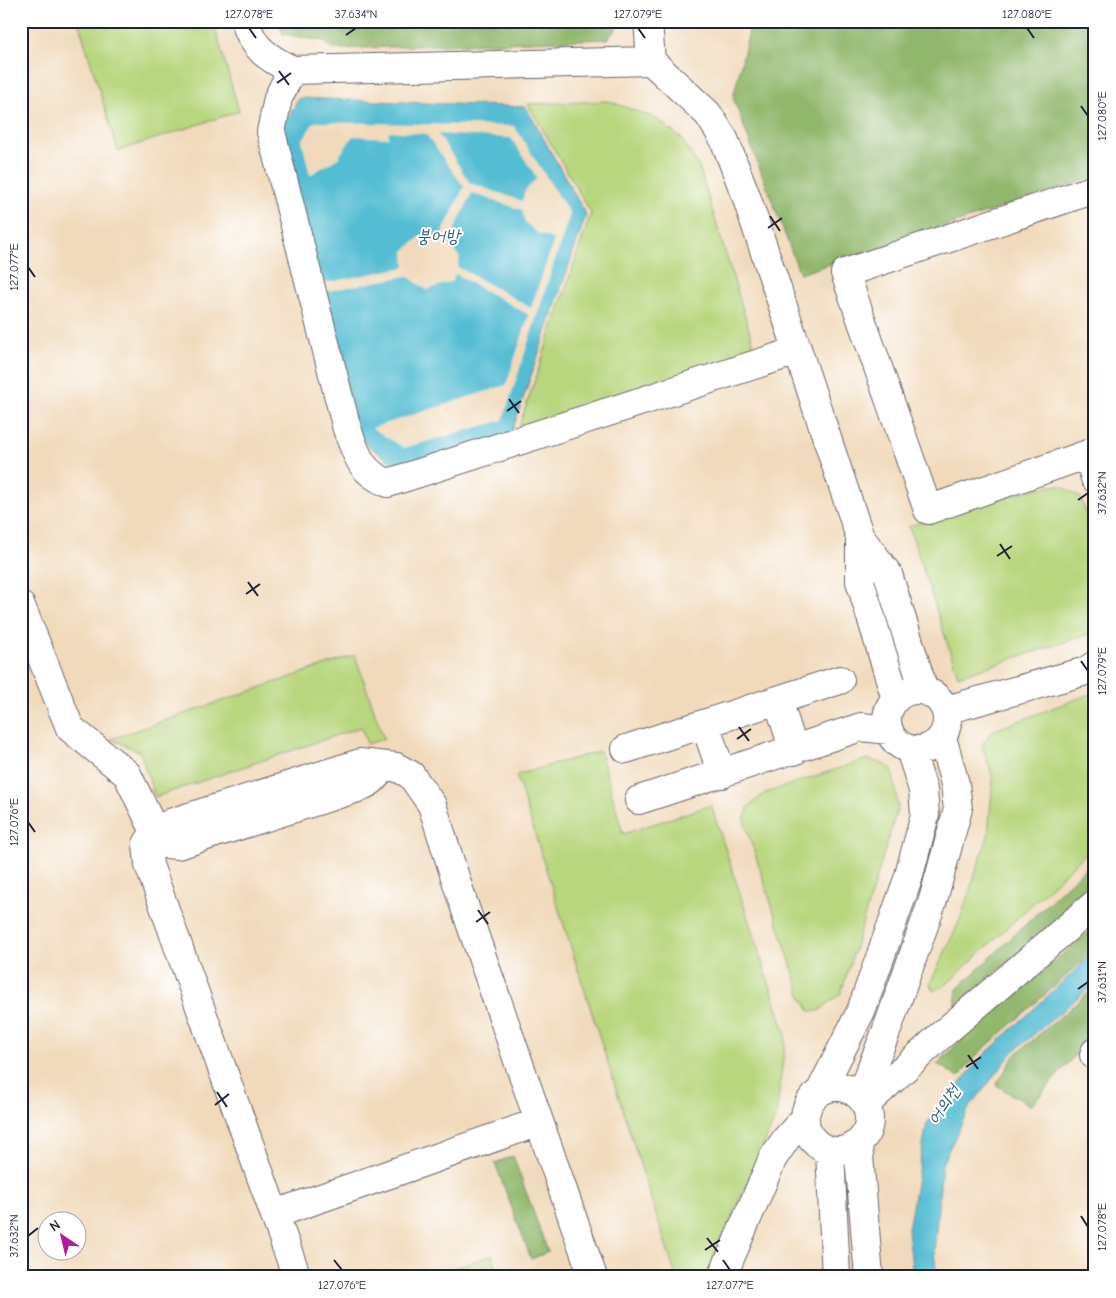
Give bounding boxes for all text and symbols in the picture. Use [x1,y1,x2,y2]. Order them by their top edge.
text: 127.078°E [225,7,273,21]
text: 37.634°N [335,7,377,21]
text: 127.079°E [614,7,662,21]
text: 127.080°E [1002,7,1052,21]
text: 127.080°E [1095,91,1109,141]
water label: 붕어방 [416,226,462,247]
text: 127.077°E [7,243,21,291]
text: 37.632°N [1095,471,1109,515]
text: 127.079°E [1095,647,1109,695]
text: 127.076°E [7,798,21,846]
text: 37.631°N [1095,961,1109,1003]
water label: 어의천 [923,1080,966,1129]
text: 127.078°E [1095,1203,1109,1251]
north arrow [38,1210,88,1260]
text: 37.632°N [7,1214,21,1258]
text: N [46,1216,63,1235]
text: 127.076°E [318,1278,366,1292]
text: 127.077°E [706,1278,754,1292]

